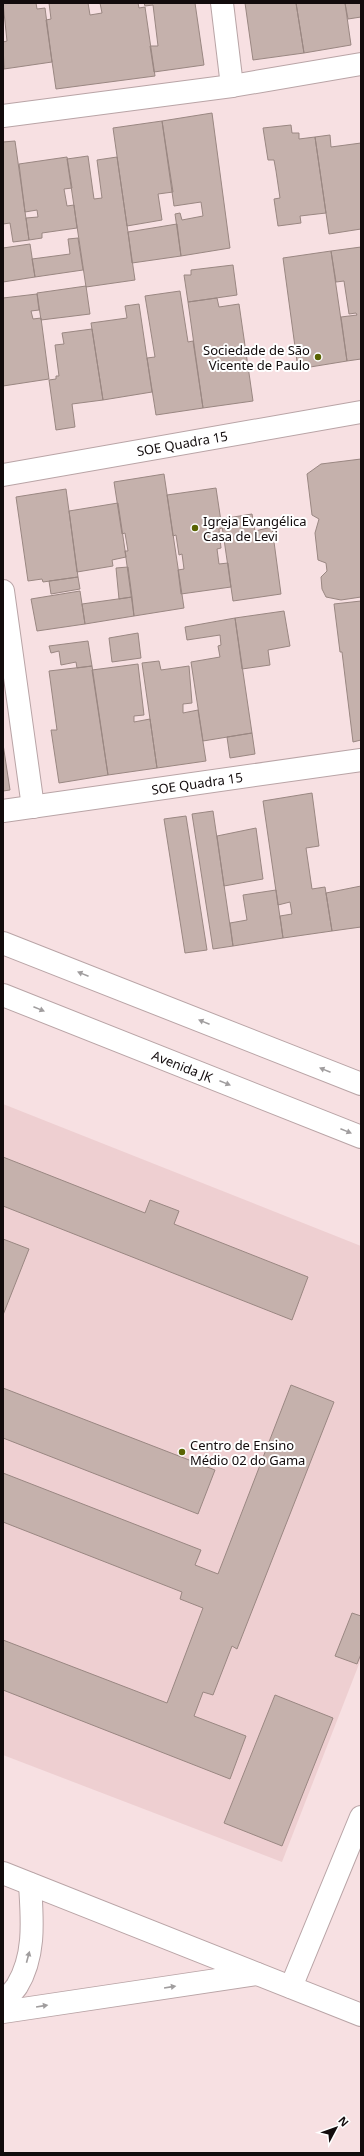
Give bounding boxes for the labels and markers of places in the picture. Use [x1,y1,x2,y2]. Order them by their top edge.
place label: Sociedade de São Vicente de Paulo [203,341,310,374]
marker: Sociedade de São Vicente de Paulo [313,352,323,362]
place label: Igreja Evangélica Casa de Levi [203,512,307,545]
marker: Igreja Evangélica Casa de Levi [190,523,200,533]
place label: Centro de Ensino Médio 02 do Gama [190,1436,305,1469]
marker: Centro de Ensino Médio 02 do Gama [177,1447,187,1457]

